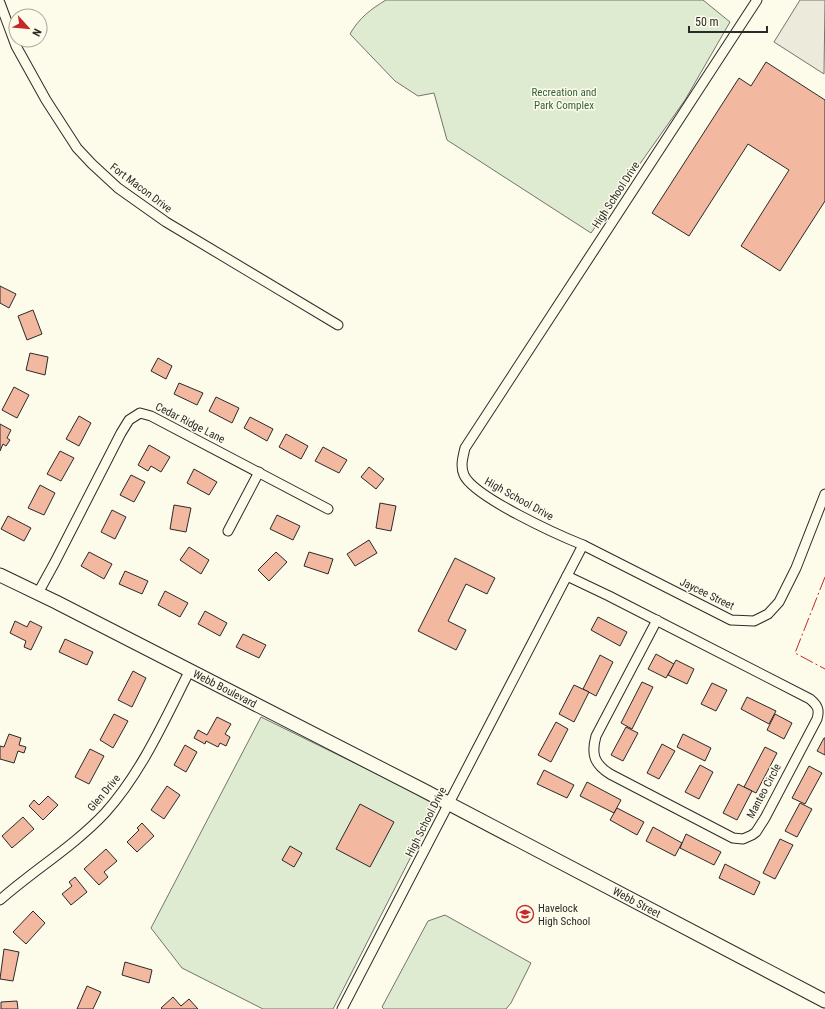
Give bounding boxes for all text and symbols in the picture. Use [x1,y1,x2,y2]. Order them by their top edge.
north arrow [8,8,48,48]
scale bar [689,8,767,34]
text: 50 m [695,15,719,29]
text: N [29,26,44,38]
park label: Recreation and Park Complex [532,86,596,112]
street label: High School Drive [590,159,642,231]
street label: Fort Macon Drive [108,161,174,215]
street label: Cedar Ridge Lane [153,400,227,446]
street label: High School Drive [482,475,556,523]
street label: Jaycee Street [678,575,736,613]
street label: Webb Boulevard [191,667,259,710]
street label: Manteo Circle [744,761,784,821]
street label: Glen Drive [85,772,123,814]
street label: High School Drive [403,785,449,859]
street label: Webb Street [611,884,663,920]
place label: Havelock High School [538,902,590,928]
school or university icon: Havelock High School [515,904,535,924]

